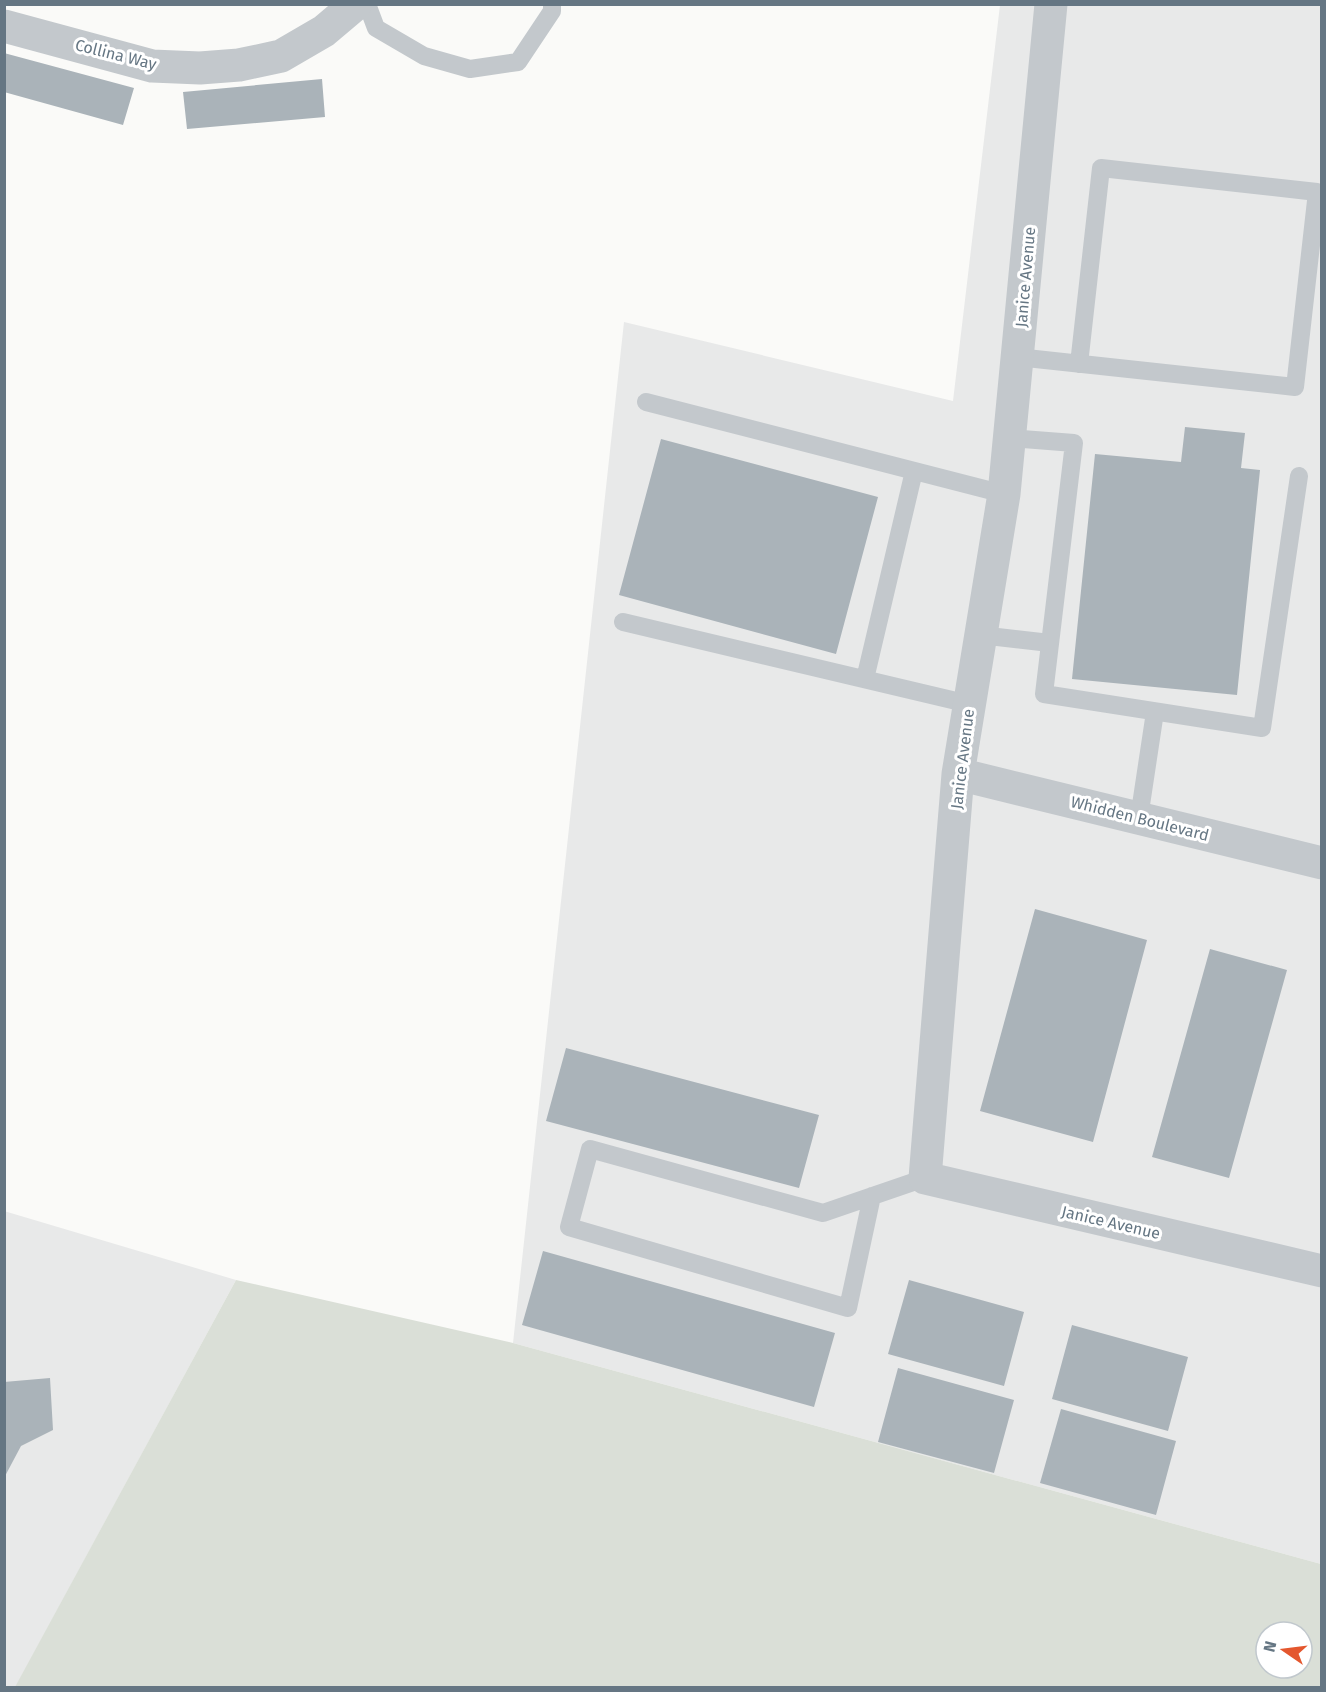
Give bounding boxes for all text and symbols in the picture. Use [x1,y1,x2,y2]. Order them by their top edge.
street label: Collina Way [73,35,159,74]
street label: Janice Avenue [1012,226,1039,328]
street label: Janice Avenue [947,708,978,810]
street label: Whidden Boulevard [1069,792,1211,845]
street label: Janice Avenue [1060,1202,1162,1243]
north arrow [1254,1620,1314,1680]
text: N [1259,1639,1280,1654]

